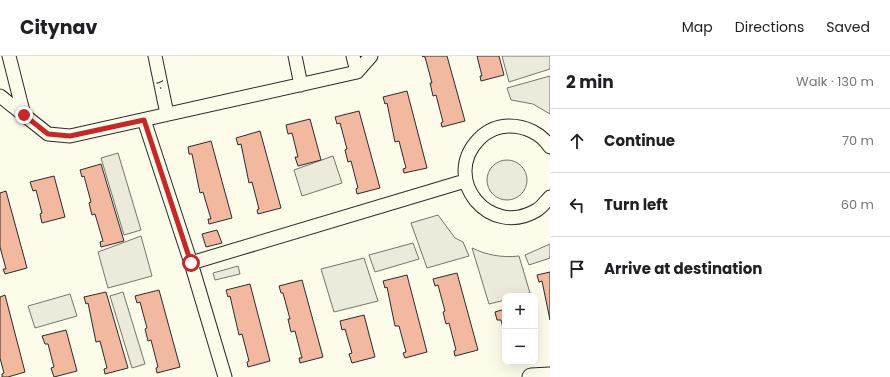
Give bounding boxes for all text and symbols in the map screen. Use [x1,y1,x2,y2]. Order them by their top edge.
text: Citynav [20,14,97,41]
text: Map [682,17,713,37]
text: Directions [735,17,804,37]
text: Saved [826,17,870,37]
text: 2 min [566,70,614,94]
text: Walk · 130 m [796,72,874,91]
street label: ۱۰ [152,78,170,92]
route end [15,106,33,124]
icon: ahead [566,130,588,152]
text: Continue [604,130,675,151]
text: 70 m [842,131,874,150]
icon: left [566,194,588,216]
text: Turn left [604,194,668,215]
text: 60 m [841,195,874,214]
route start [182,254,200,272]
icon: arrive [566,258,588,280]
text: Arrive at destination [604,258,762,279]
map controls [502,293,538,365]
button: + [502,293,538,329]
button: − [502,329,538,365]

